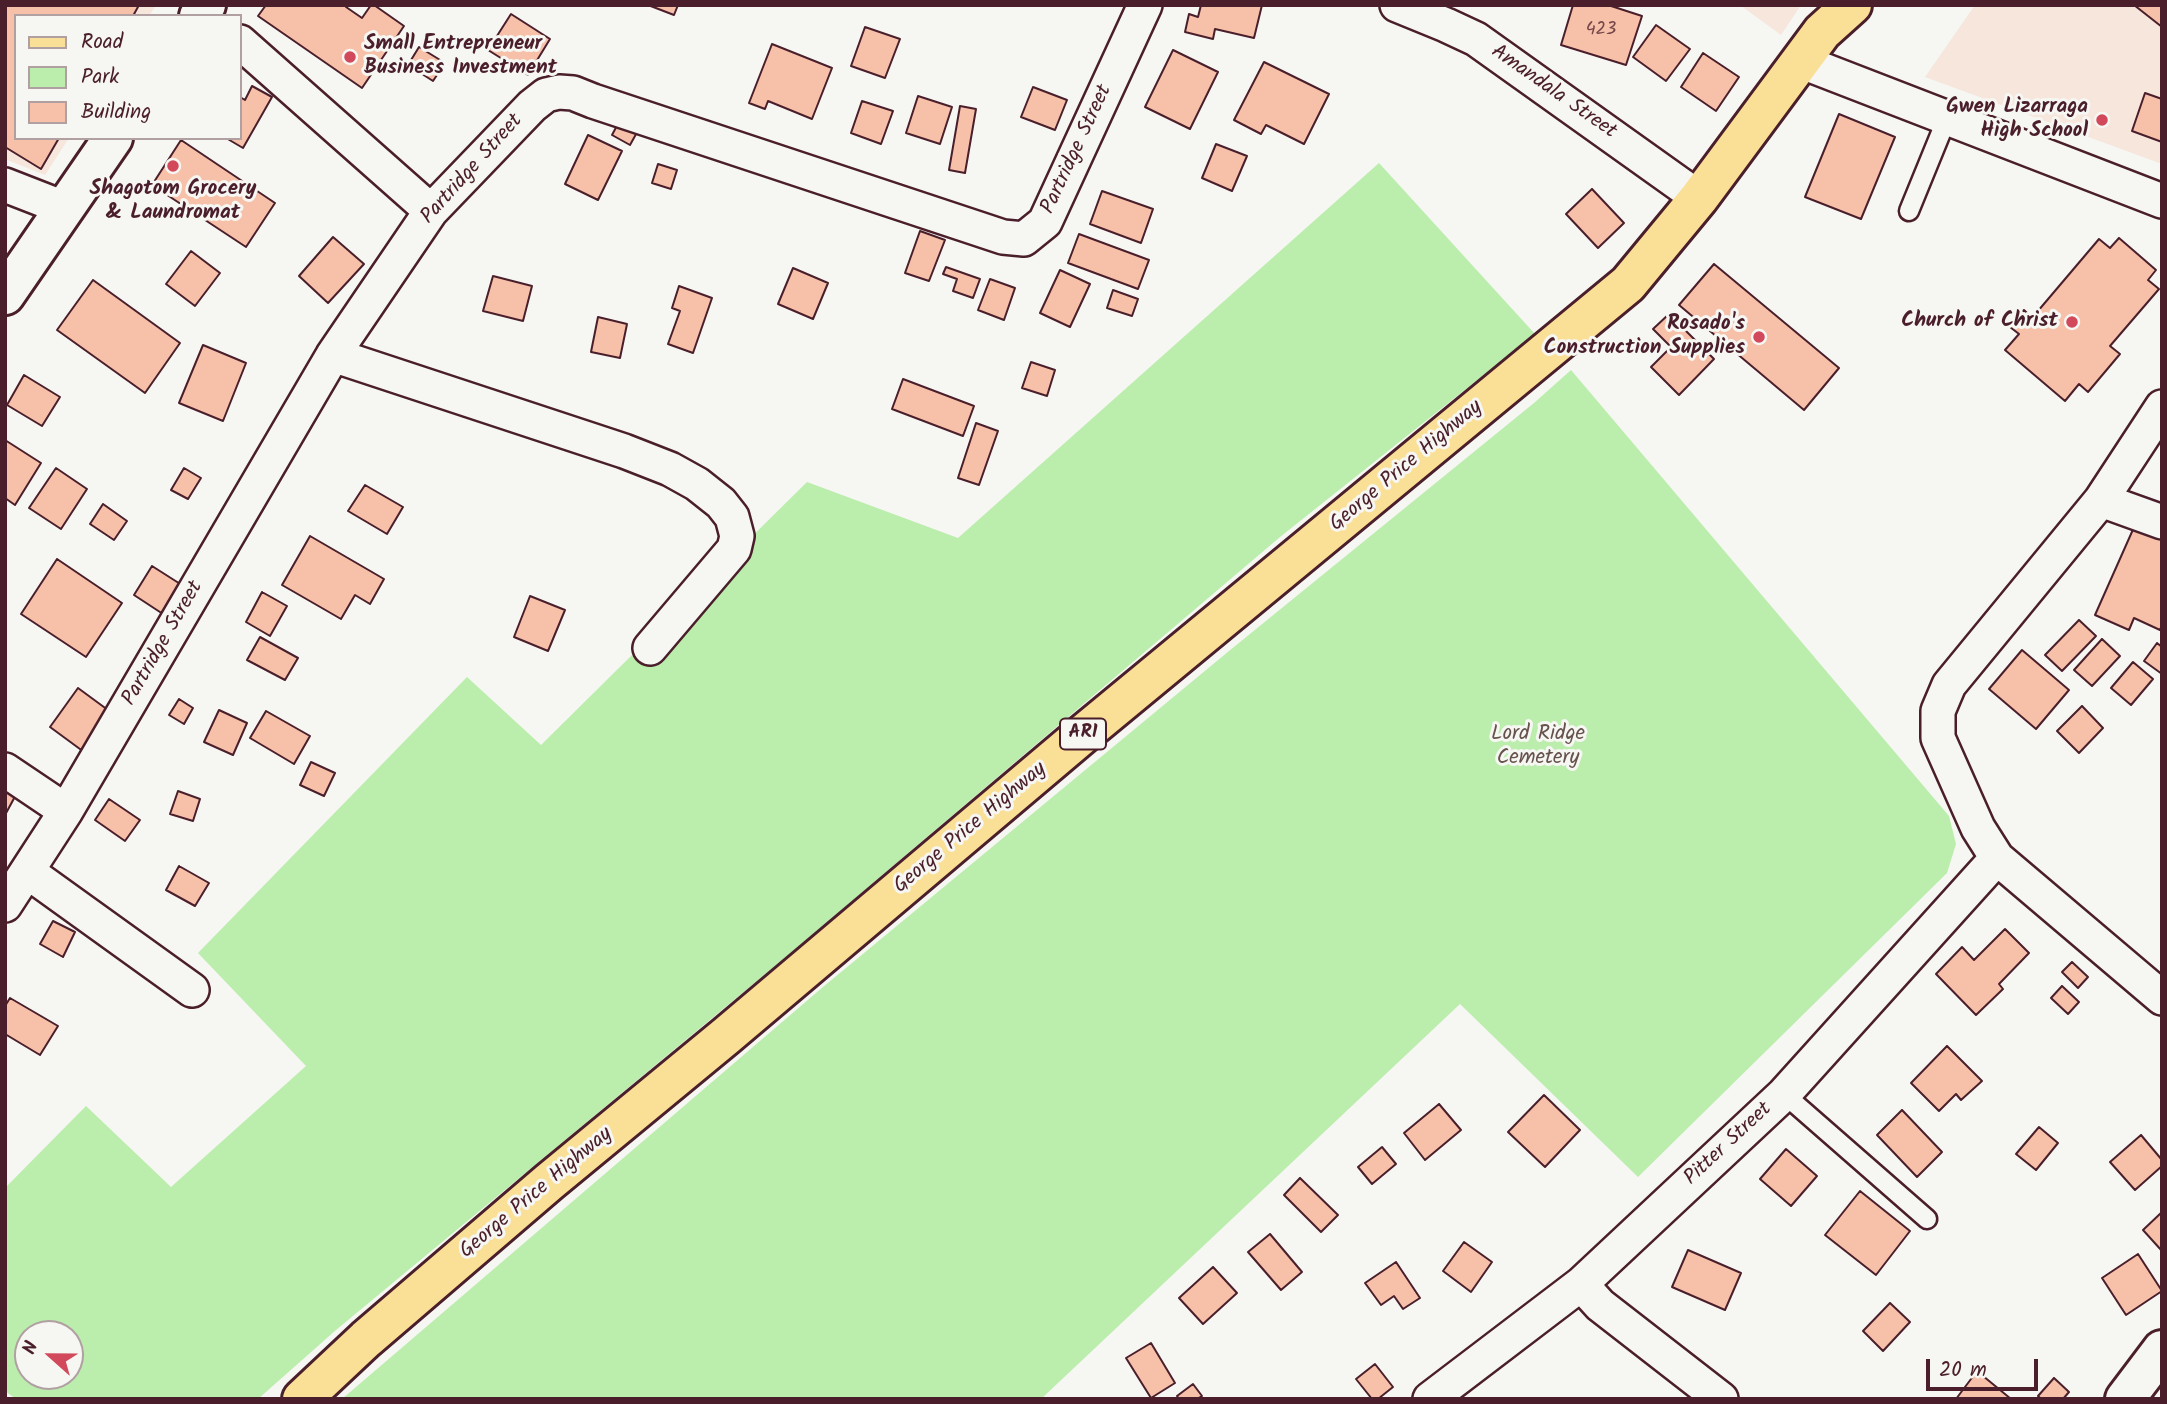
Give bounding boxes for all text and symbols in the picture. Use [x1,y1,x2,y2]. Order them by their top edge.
legend [14,14,242,140]
house number: 423 [1586,20,1616,42]
text: Road [81,26,123,59]
place label: Small Entrepreneur Business Investment [364,32,557,82]
street label: Amandala Street [1485,40,1621,146]
marker: Small Entrepreneur Business Investment [342,49,358,65]
text: Park [81,61,119,94]
street label: Partridge Street [1037,81,1119,219]
place label: Gwen Lizarraga High School [1946,95,2088,145]
text: Building [81,96,151,129]
street label: Partridge Street [417,110,529,230]
marker: Gwen Lizarraga High School [2094,112,2110,128]
marker: Shagotom Grocery & Laundromat [165,158,181,174]
place label: Shagotom Grocery & Laundromat [90,177,256,227]
place label: Church of Christ [1901,309,2058,335]
place label: Rosado's Construction Supplies [1544,312,1745,362]
marker: Church of Christ [2064,314,2080,330]
marker: Rosado's Construction Supplies [1751,329,1767,345]
street label: George Price Highway [1326,396,1488,538]
street label: Partridge Street [118,577,210,711]
road number: AR1 [1060,719,1106,750]
park label: Lord Ridge Cemetery [1491,722,1585,772]
street label: George Price Highway [890,758,1052,900]
street label: Pitter Street [1680,1098,1778,1192]
street label: George Price Highway [456,1123,618,1265]
north arrow [14,1320,84,1390]
text: N [15,1337,47,1359]
scale bar [1929,1344,2041,1388]
text: 20 m [1939,1354,1987,1387]

